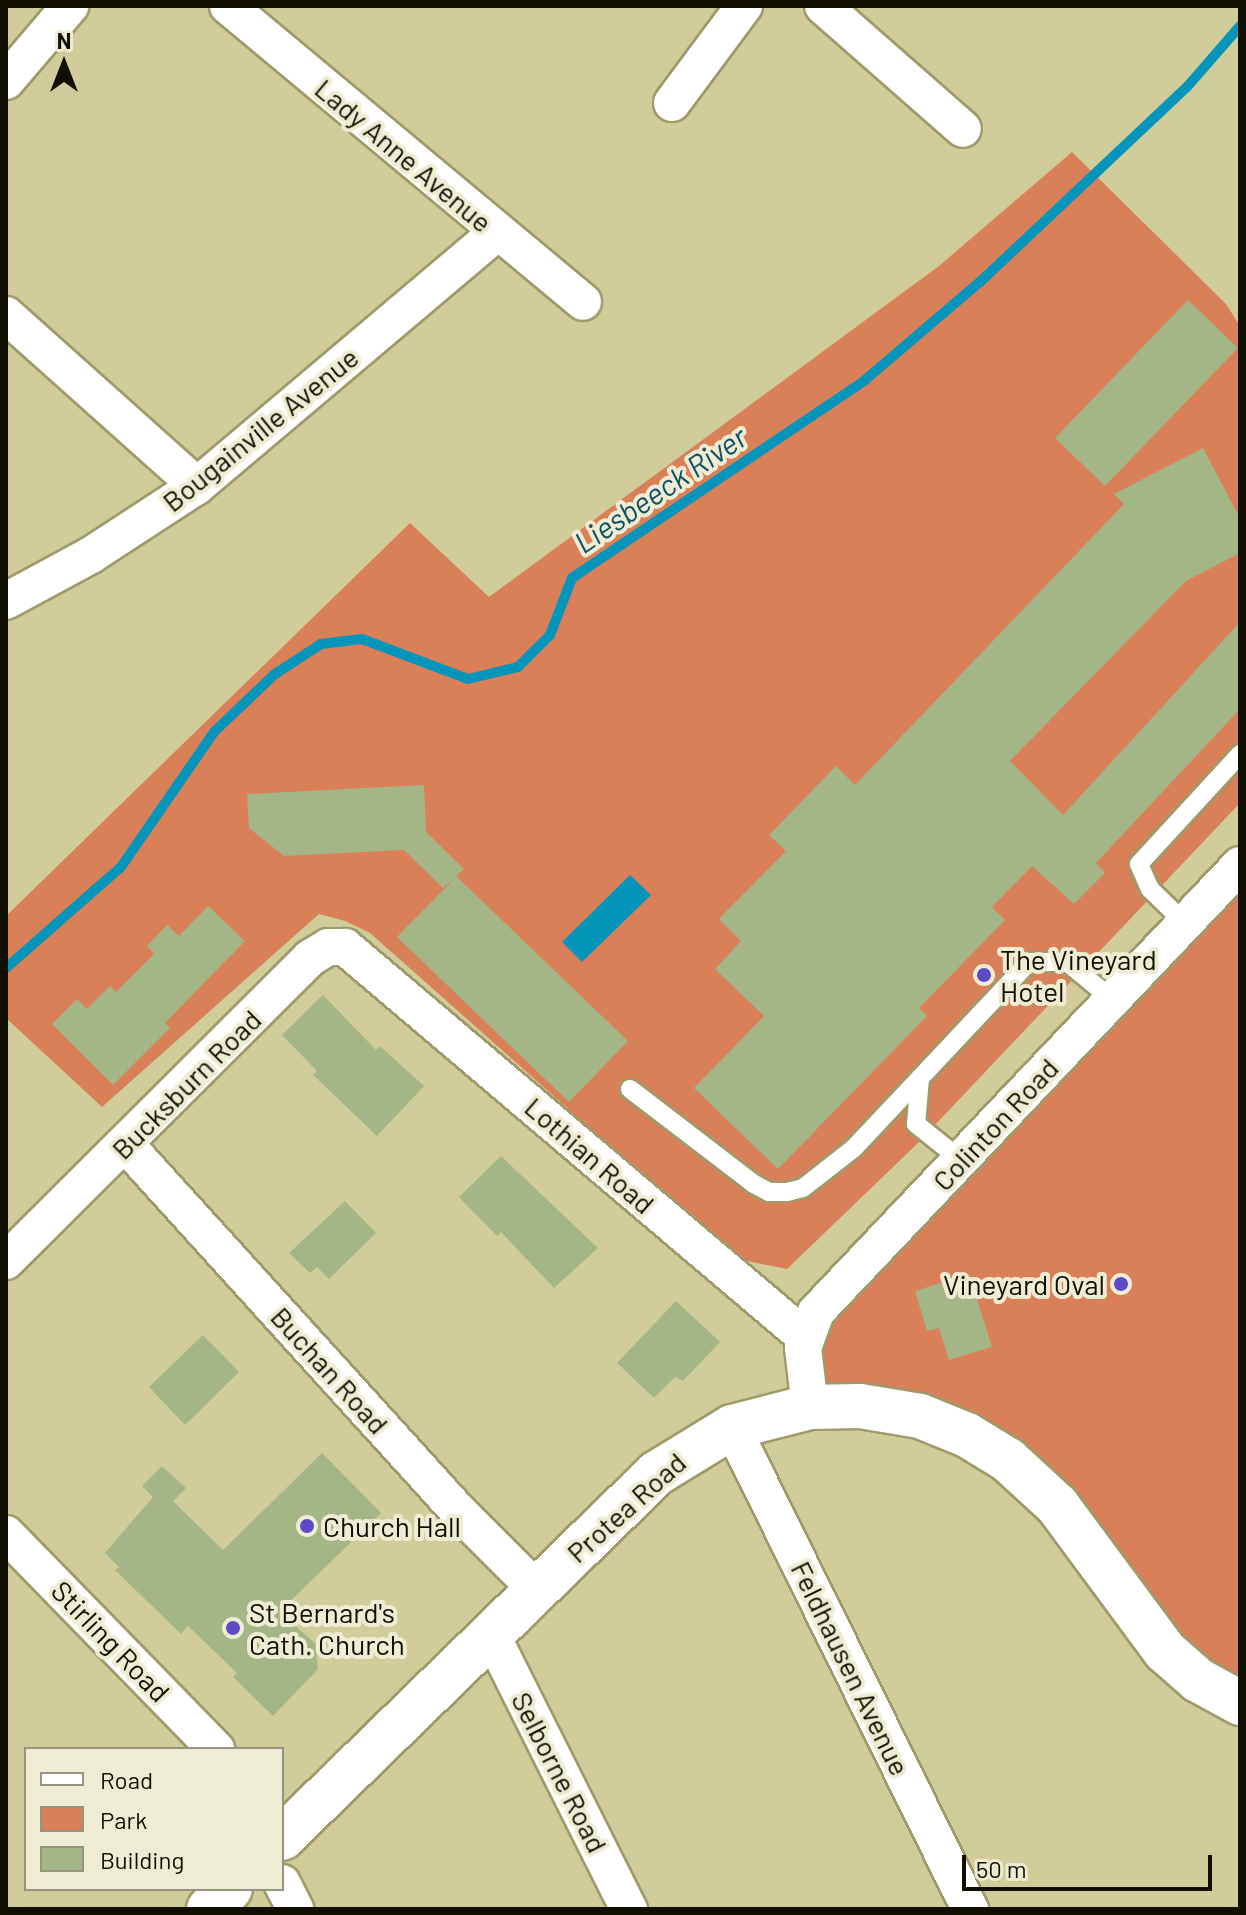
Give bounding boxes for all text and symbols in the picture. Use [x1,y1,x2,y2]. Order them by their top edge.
north arrow [24,24,104,104]
text: N [57,27,71,53]
street label: Lady Anne Avenue [309,71,499,239]
street label: Bougainville Avenue [155,340,365,518]
water label: Liesbeeck River [567,418,753,560]
place label: The Vineyard Hotel [1000,942,1157,1008]
marker: The Vineyard Hotel [975,966,993,984]
street label: Bucksburn Road [104,1002,268,1166]
street label: Colinton Road [925,1051,1065,1197]
street label: Lothian Road [518,1090,662,1220]
place label: Vineyard Oval [943,1267,1105,1301]
marker: Vineyard Oval [1112,1275,1130,1293]
street label: Buchan Road [264,1300,396,1440]
street label: Protea Road [560,1445,692,1569]
place label: Church Hall [323,1509,461,1543]
marker: Church Hall [298,1517,316,1535]
street label: Feldhausen Avenue [785,1556,917,1780]
street label: Stirling Road [45,1574,177,1708]
place label: St Bernard's Cath. Church [249,1595,405,1661]
marker: St Bernard's Cath. Church [224,1619,242,1637]
street label: Selborne Road [505,1686,615,1858]
legend [24,1747,284,1891]
text: Road [100,1765,153,1794]
text: Park [100,1805,147,1834]
scale bar [966,1839,1216,1889]
text: Building [100,1845,184,1874]
text: 50 m [976,1854,1027,1883]

